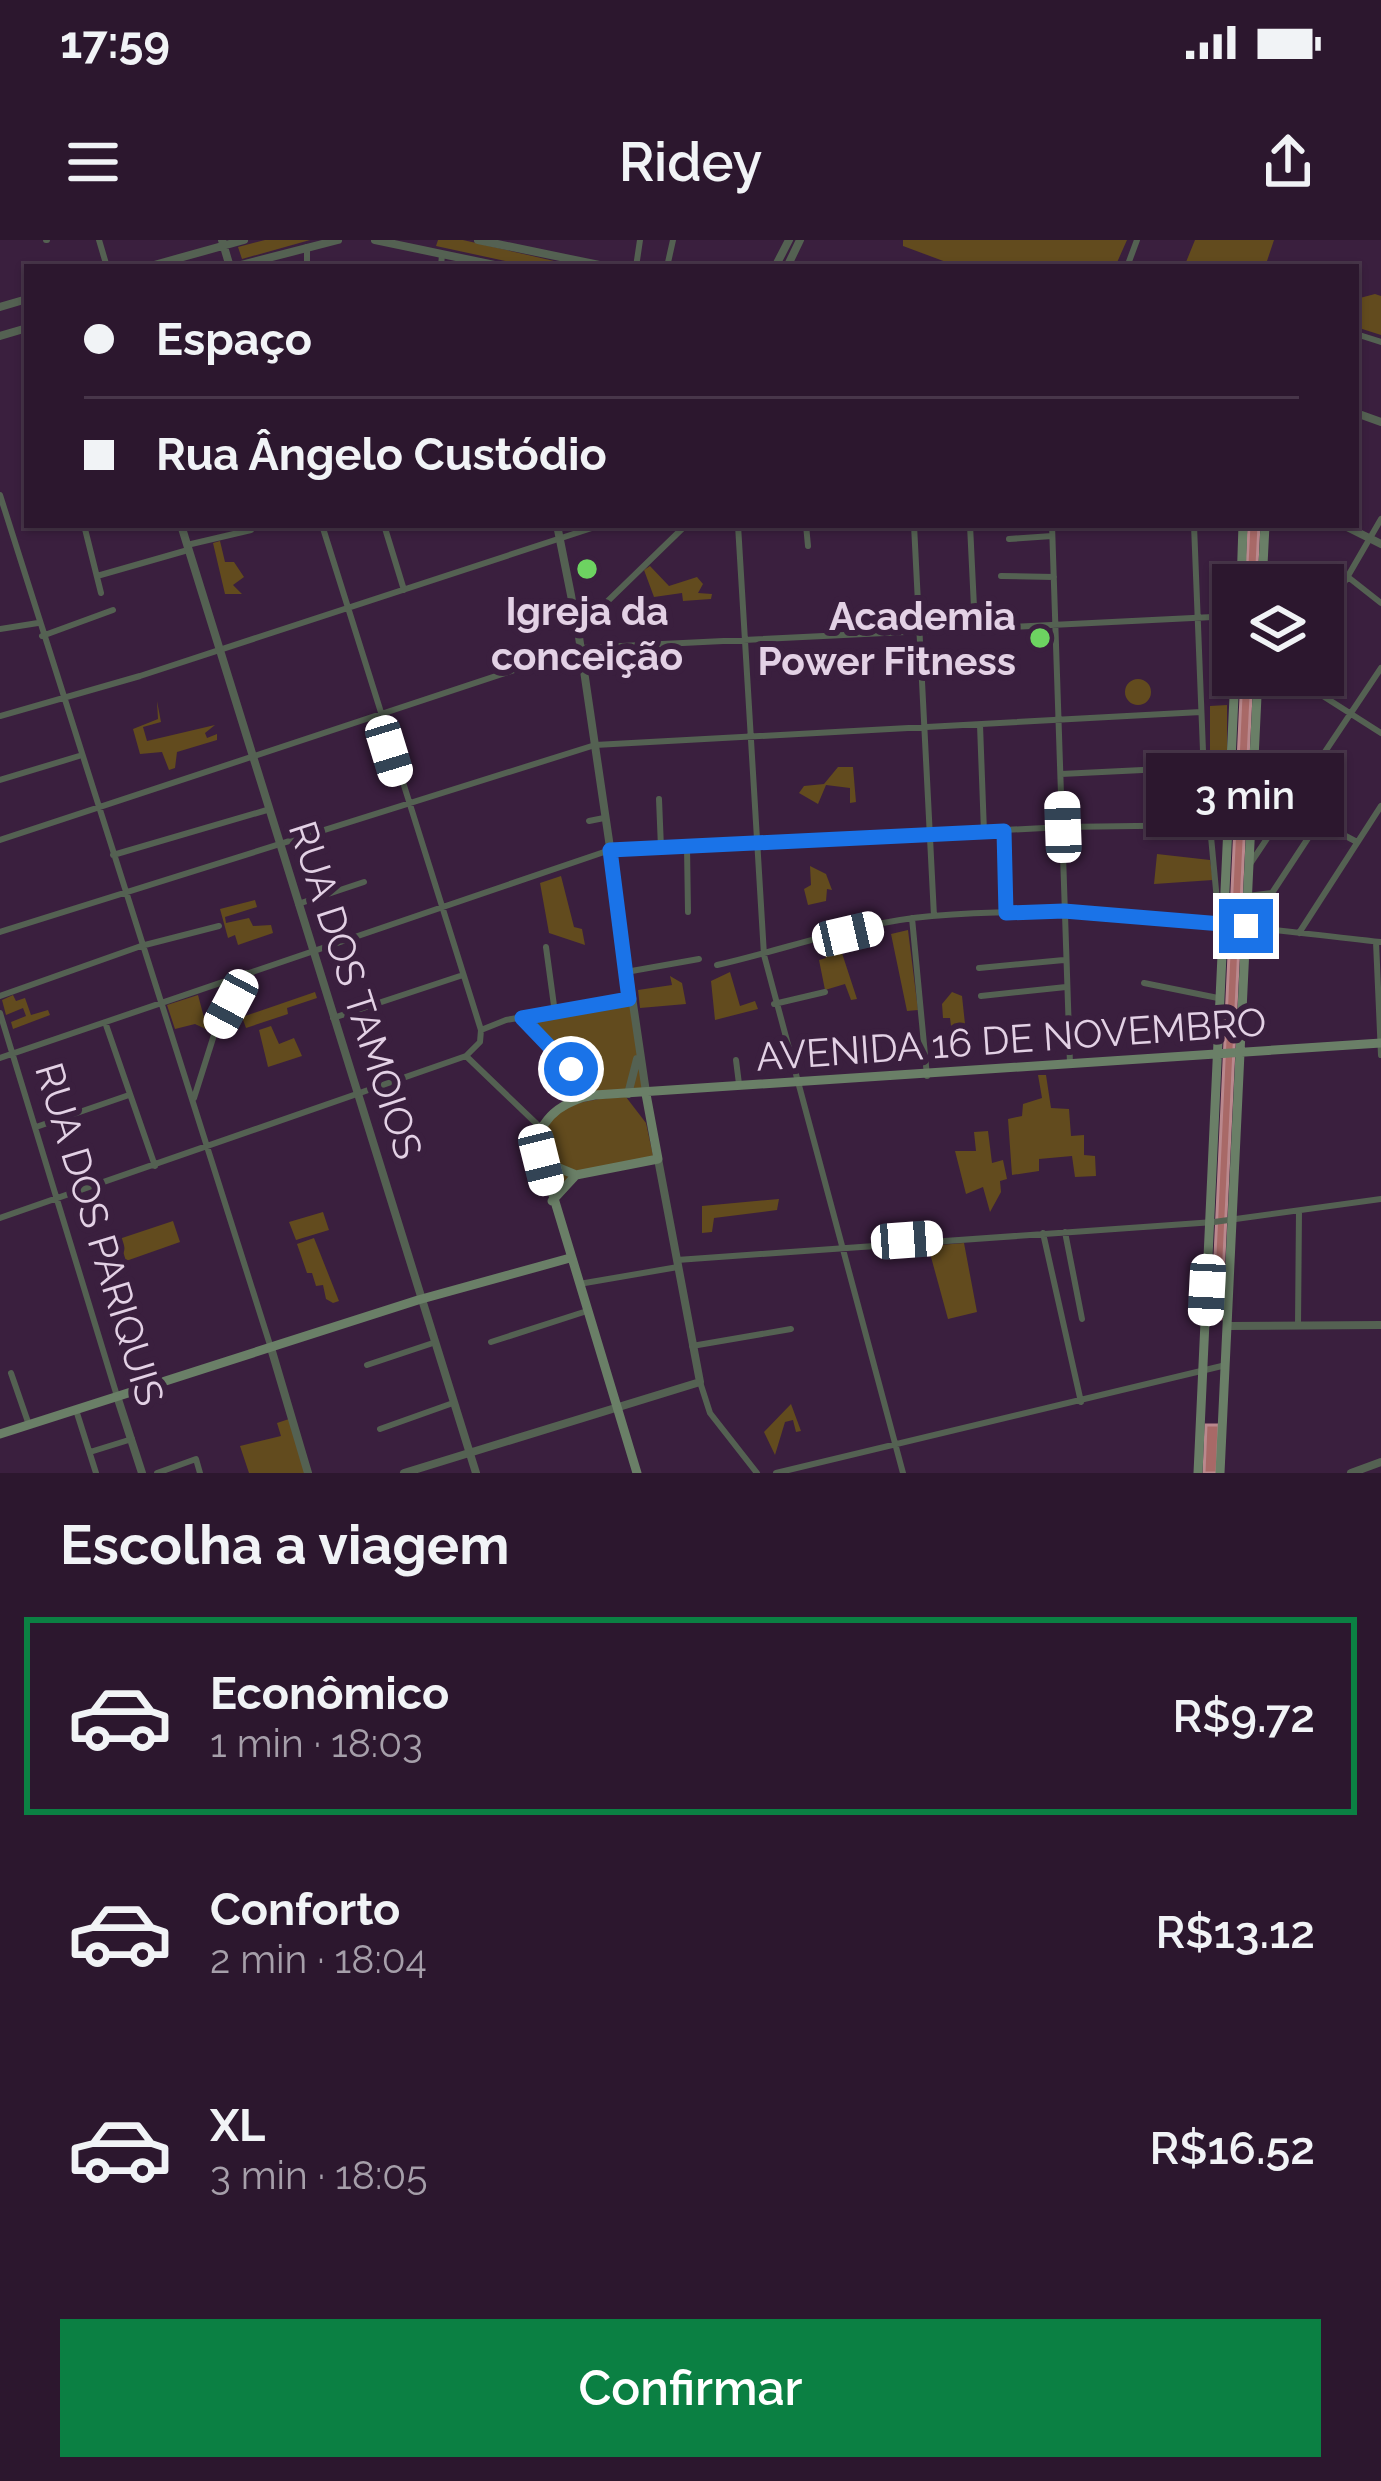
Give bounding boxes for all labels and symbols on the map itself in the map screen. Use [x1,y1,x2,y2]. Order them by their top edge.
marker: Igreja da conceição [574,556,600,582]
place label: Igreja da conceição [491,588,683,679]
place label: Academia Power Fitness [757,593,1016,684]
marker: Academia Power Fitness [1027,625,1053,651]
car [361,711,417,791]
callout: 3 min [1147,752,1345,836]
car [1044,790,1082,864]
street label: RUA DOS TAMOIOS [280,815,432,1165]
route end [1219,899,1273,953]
car [809,908,887,960]
car [198,964,264,1044]
street label: AVENIDA 16 DE NOVEMBRO [754,998,1268,1080]
route start [544,1042,598,1096]
street label: RUA DOS PARIQUIS [26,1057,174,1411]
car [515,1121,567,1199]
car [870,1220,944,1260]
car [1187,1253,1227,1327]

